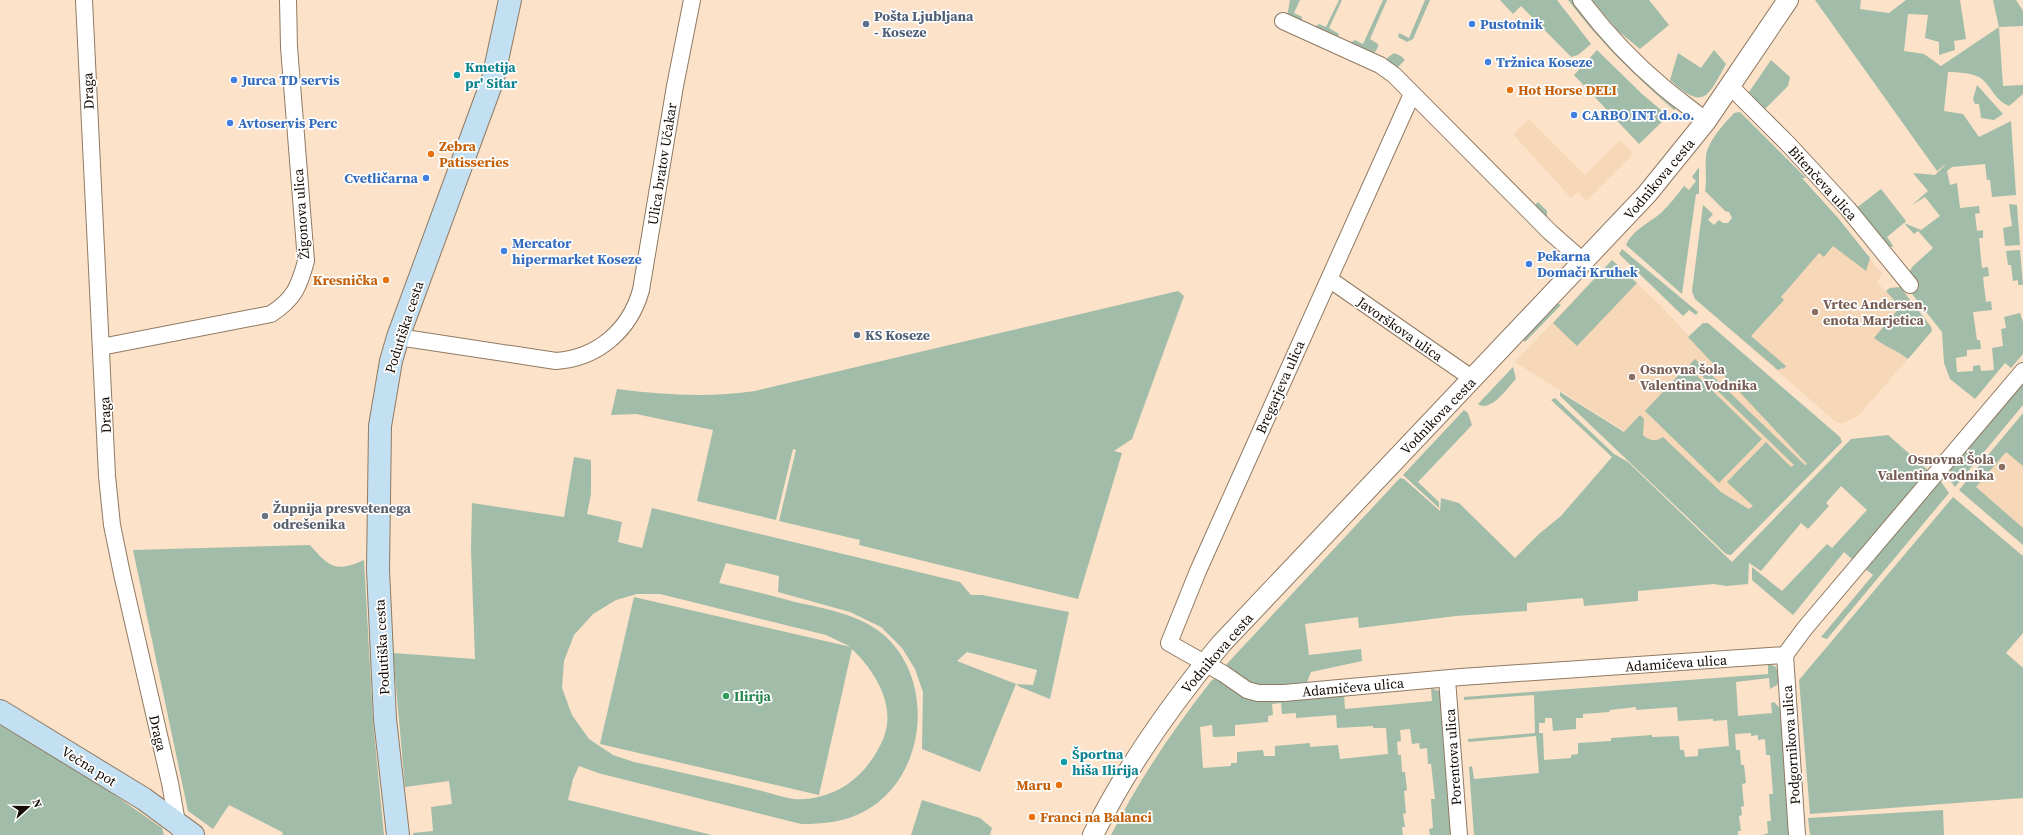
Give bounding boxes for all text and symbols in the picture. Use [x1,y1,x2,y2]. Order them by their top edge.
place label: Pošta Ljubljana - Koseze [874,6,974,42]
place label: Pustotnik [1480,14,1543,34]
marker: Pošta Ljubljana - Koseze [861,19,871,29]
marker: Pustotnik [1467,19,1477,29]
place label: Tržnica Koseze [1496,52,1593,72]
place label: Kmetija pr' Sitar [465,57,518,93]
marker: Tržnica Koseze [1483,57,1493,67]
place label: Jurca TD servis [241,70,340,90]
marker: Kmetija pr' Sitar [452,70,462,80]
street label: Draga [77,71,99,110]
marker: Jurca TD servis [229,75,239,85]
place label: Hot Horse DELI [1518,80,1617,100]
marker: Hot Horse DELI [1505,85,1515,95]
street label: Ulica bratov Učakar [642,101,682,227]
place label: CARBO INT d.o.o. [1582,105,1694,125]
marker: CARBO INT d.o.o. [1569,110,1579,120]
place label: Avtoservis Perc [238,113,338,133]
marker: Avtoservis Perc [225,118,235,128]
street label: Vodnikova cesta [1619,133,1700,224]
place label: Zebra Patisseries [439,136,510,172]
street label: Bitenčeva ulica [1784,141,1863,226]
marker: Zebra Patisseries [426,149,436,159]
street label: Žigonova ulica [288,167,314,260]
place label: Cvetličarna [344,168,419,188]
marker: Cvetličarna [421,173,431,183]
place label: Mercator hipermarket Koseze [512,233,642,269]
marker: Mercator hipermarket Koseze [499,246,509,256]
place label: Pekarna Domači Kruhek [1537,246,1639,282]
marker: Pekarna Domači Kruhek [1524,259,1534,269]
place label: Kresnička [313,270,379,290]
marker: Kresnička [381,275,391,285]
street label: Podutiška cesta [380,277,429,376]
street label: Javorškova ulica [1352,291,1448,367]
place label: Vrtec Andersen, enota Marjetica [1823,294,1927,330]
marker: Vrtec Andersen, enota Marjetica [1810,307,1820,317]
place label: KS Koseze [865,325,930,345]
marker: KS Koseze [852,330,862,340]
street label: Bregarjeva ulica [1250,336,1310,437]
place label: Osnovna šola Valentina Vodnika [1640,359,1758,395]
street label: Vodnikova cesta [1396,372,1481,459]
marker: Osnovna šola Valentina Vodnika [1627,372,1637,382]
street label: Draga [94,395,116,434]
place label: Osnovna Šola Valentina vodnika [1878,449,1995,485]
marker: Osnovna Šola Valentina vodnika [1997,462,2007,472]
place label: Župnija presvetenega odrešenika [273,498,412,534]
marker: Župnija presvetenega odrešenika [260,511,270,521]
street label: Podutiška cesta [369,598,394,695]
street label: Vodnikova cesta [1176,608,1258,698]
street label: Adamičeva ulica [1624,649,1729,677]
street label: Adamičeva ulica [1301,673,1406,701]
street label: Podgornikova ulica [1777,684,1805,805]
place label: Ilirija [734,686,772,706]
marker: Ilirija [721,691,731,701]
street label: Porentova ulica [1440,707,1466,806]
street label: Draga [144,713,172,754]
street label: Večna pot [58,741,121,791]
place label: Športna hiša Ilirija [1072,744,1139,780]
marker: Športna hiša Ilirija [1059,757,1069,767]
place label: Maru [1016,775,1052,795]
marker: Maru [1054,780,1064,790]
north arrow [8,787,48,827]
text: N [28,797,45,810]
place label: Franci na Balanci [1040,807,1153,827]
marker: Franci na Balanci [1027,812,1037,822]

